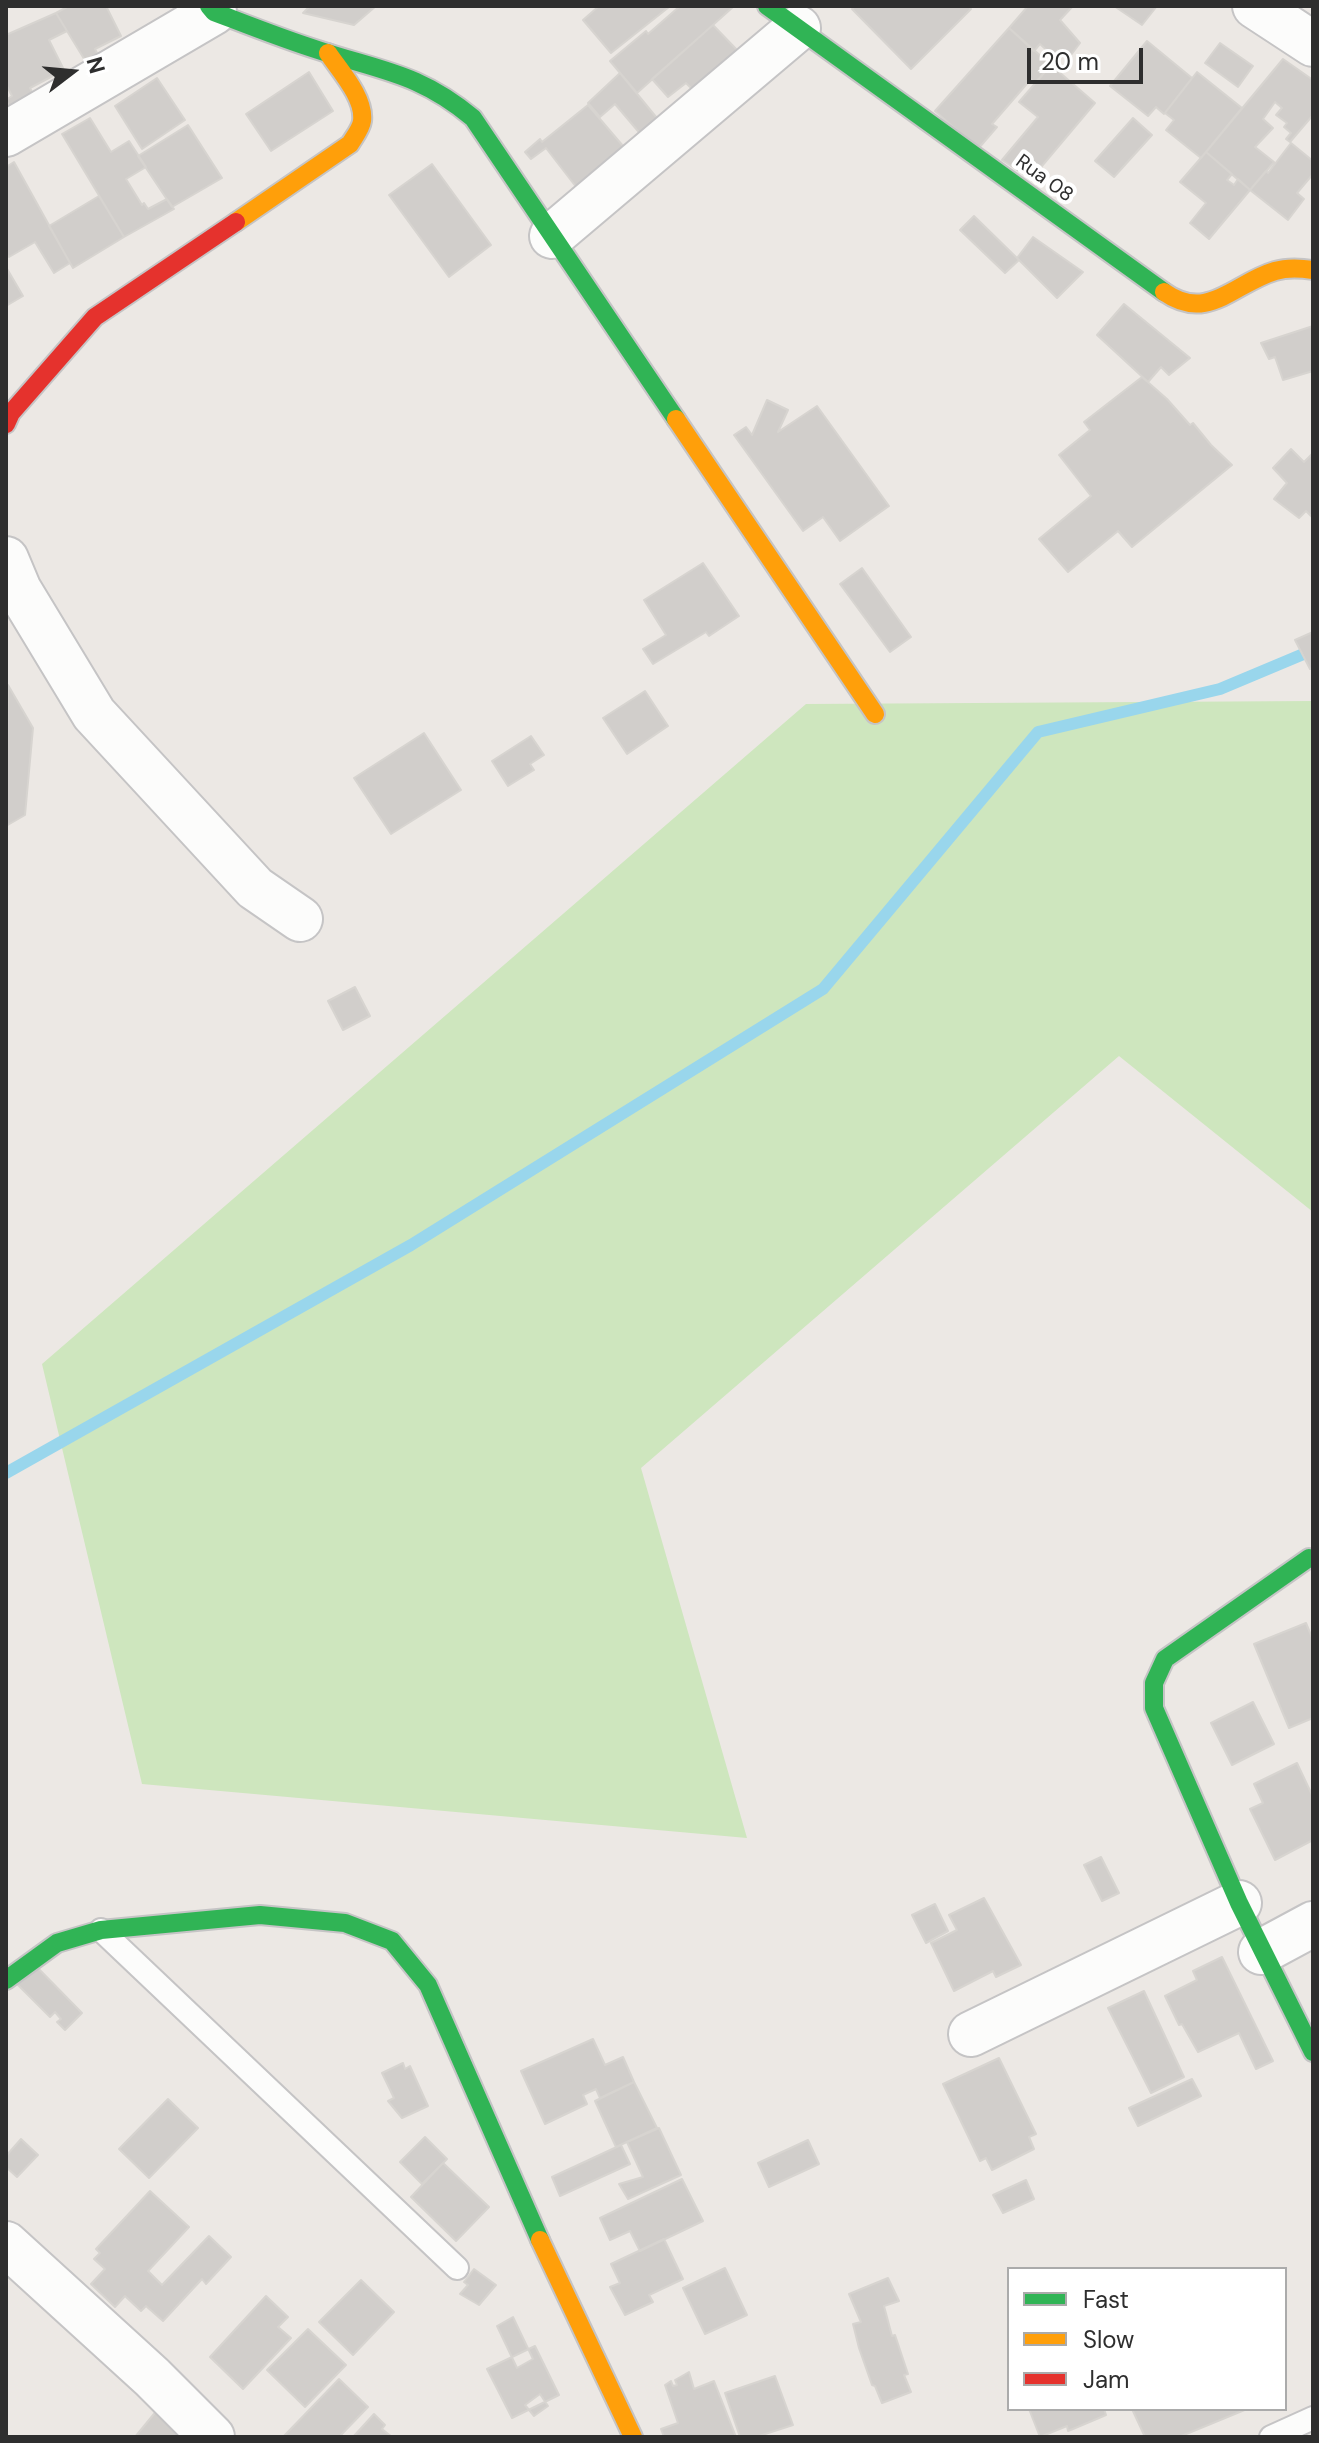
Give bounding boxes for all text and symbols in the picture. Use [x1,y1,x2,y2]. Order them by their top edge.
north arrow [32,32,112,112]
scale bar [1031,32,1147,82]
text: 20 m [1041,46,1099,77]
text: N [79,54,112,77]
street label: Rua 08 [1010,150,1078,208]
legend [1007,2267,1287,2411]
text: Fast [1083,2284,1129,2315]
text: Slow [1083,2324,1134,2355]
text: Jam [1083,2364,1129,2395]

